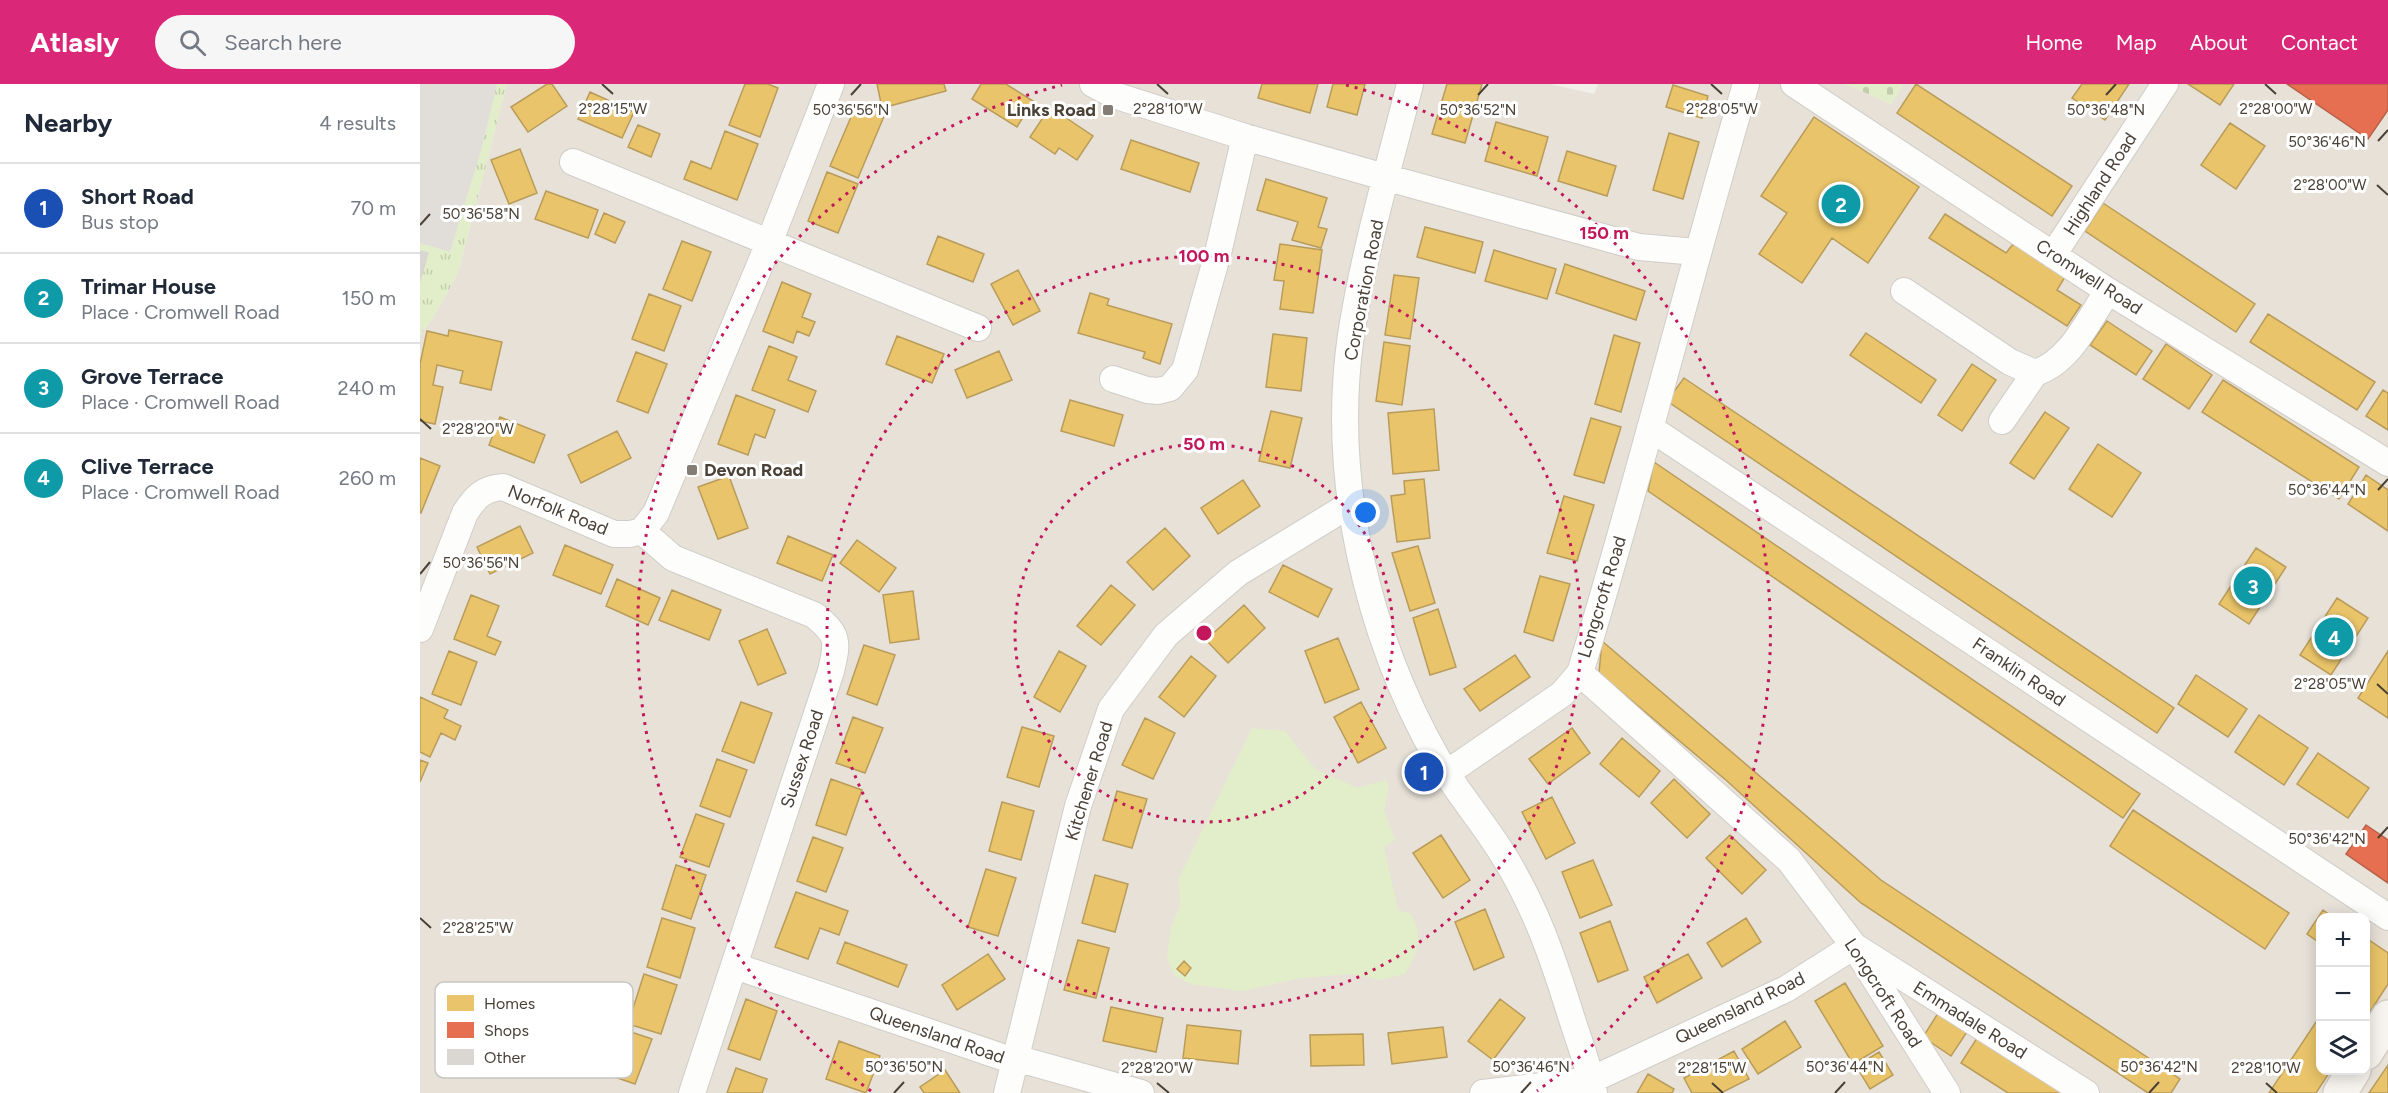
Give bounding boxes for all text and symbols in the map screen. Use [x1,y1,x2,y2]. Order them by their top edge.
search box [155,15,575,69]
text: Atlasly [30,25,119,59]
icon: search [176,26,209,59]
text: Search here [224,29,342,56]
text: Home [2026,30,2083,55]
text: Map [2116,30,2157,55]
text: About [2190,30,2248,55]
text: Contact [2281,30,2358,55]
place label: Links Road [1007,99,1096,121]
text: 2°28'15"W [579,100,648,118]
text: 2°28'10"W [1133,100,1203,118]
text: 2°28'05"W [1686,100,1759,118]
text: 2°28'00"W [2240,100,2313,118]
text: 50°36'56"N [813,101,889,119]
text: 50°36'52"N [1440,101,1516,119]
text: 50°36'48"N [2067,101,2145,119]
marker: Links Road [1101,103,1115,117]
text: Nearby [24,107,112,139]
text: 4 results [319,111,396,135]
street label: Highland Road [2059,129,2141,239]
text: 50°36'46"N [2288,133,2366,151]
text: 2°28'00"W [2294,176,2367,194]
pin: 2 [1822,182,1860,226]
text: Short Road [81,183,194,210]
text: 1 [39,196,48,220]
text: 70 m [350,196,396,220]
text: 50°36'58"N [442,205,520,223]
text: Bus stop [81,210,159,234]
street label: Corporation Road [1340,218,1388,362]
text: 150 m [1579,222,1629,244]
street label: Cromwell Road [2032,234,2146,320]
text: 100 m [1179,245,1229,267]
text: Trimar House [81,273,216,300]
text: 2 [38,286,49,310]
text: 150 m [341,286,396,310]
text: Place · Cromwell Road [81,300,280,324]
text: Grove Terrace [81,363,223,390]
text: 3 [38,376,49,400]
text: 240 m [338,376,396,400]
text: Place · Cromwell Road [81,390,280,414]
text: 2°28'20"W [442,420,514,438]
text: 50 m [1183,433,1225,455]
text: Clive Terrace [81,453,214,480]
place label: Devon Road [704,459,803,481]
marker: Devon Road [685,463,699,477]
text: 4 [37,466,50,490]
text: 260 m [339,466,396,490]
text: Place · Cromwell Road [81,480,280,504]
street label: Norfolk Road [505,480,611,540]
text: 50°36'44"N [2288,481,2366,499]
your location [1351,498,1380,527]
street label: Longcroft Road [1573,534,1631,660]
text: 50°36'56"N [443,554,519,572]
pin: 3 [2234,564,2272,608]
pin: 4 [2314,614,2354,660]
centre of rings [1194,623,1214,643]
street label: Franklin Road [1968,633,2070,711]
text: 2°28'05"W [2294,675,2367,693]
street label: Sussex Road [776,707,828,811]
street label: Kitchener Road [1060,719,1118,843]
pin: 1 [1404,750,1444,794]
text: 50°36'42"N [2288,830,2366,848]
map controls [2316,913,2370,1075]
button: + [2316,913,2370,967]
text: 2°28'25"W [443,919,514,937]
street label: Longcroft Road [1839,934,1927,1052]
street label: Queensland Road [1671,967,1809,1049]
button: − [2316,967,2370,1021]
street label: Emmadale Road [1909,976,2031,1064]
legend [435,982,633,1078]
text: Homes [484,994,535,1013]
street label: Queensland Road [866,1002,1008,1068]
text: Shops [484,1021,529,1040]
button: layers [2316,1021,2370,1075]
text: Other [484,1048,526,1067]
text: 50°36'50"N [865,1058,943,1076]
text: 50°36'46"N [1492,1058,1570,1076]
text: 50°36'44"N [1806,1058,1884,1076]
text: 50°36'42"N [2120,1058,2198,1076]
text: 2°28'20"W [1121,1059,1193,1077]
text: 2°28'15"W [1678,1059,1747,1077]
text: 2°28'10"W [2231,1059,2301,1077]

